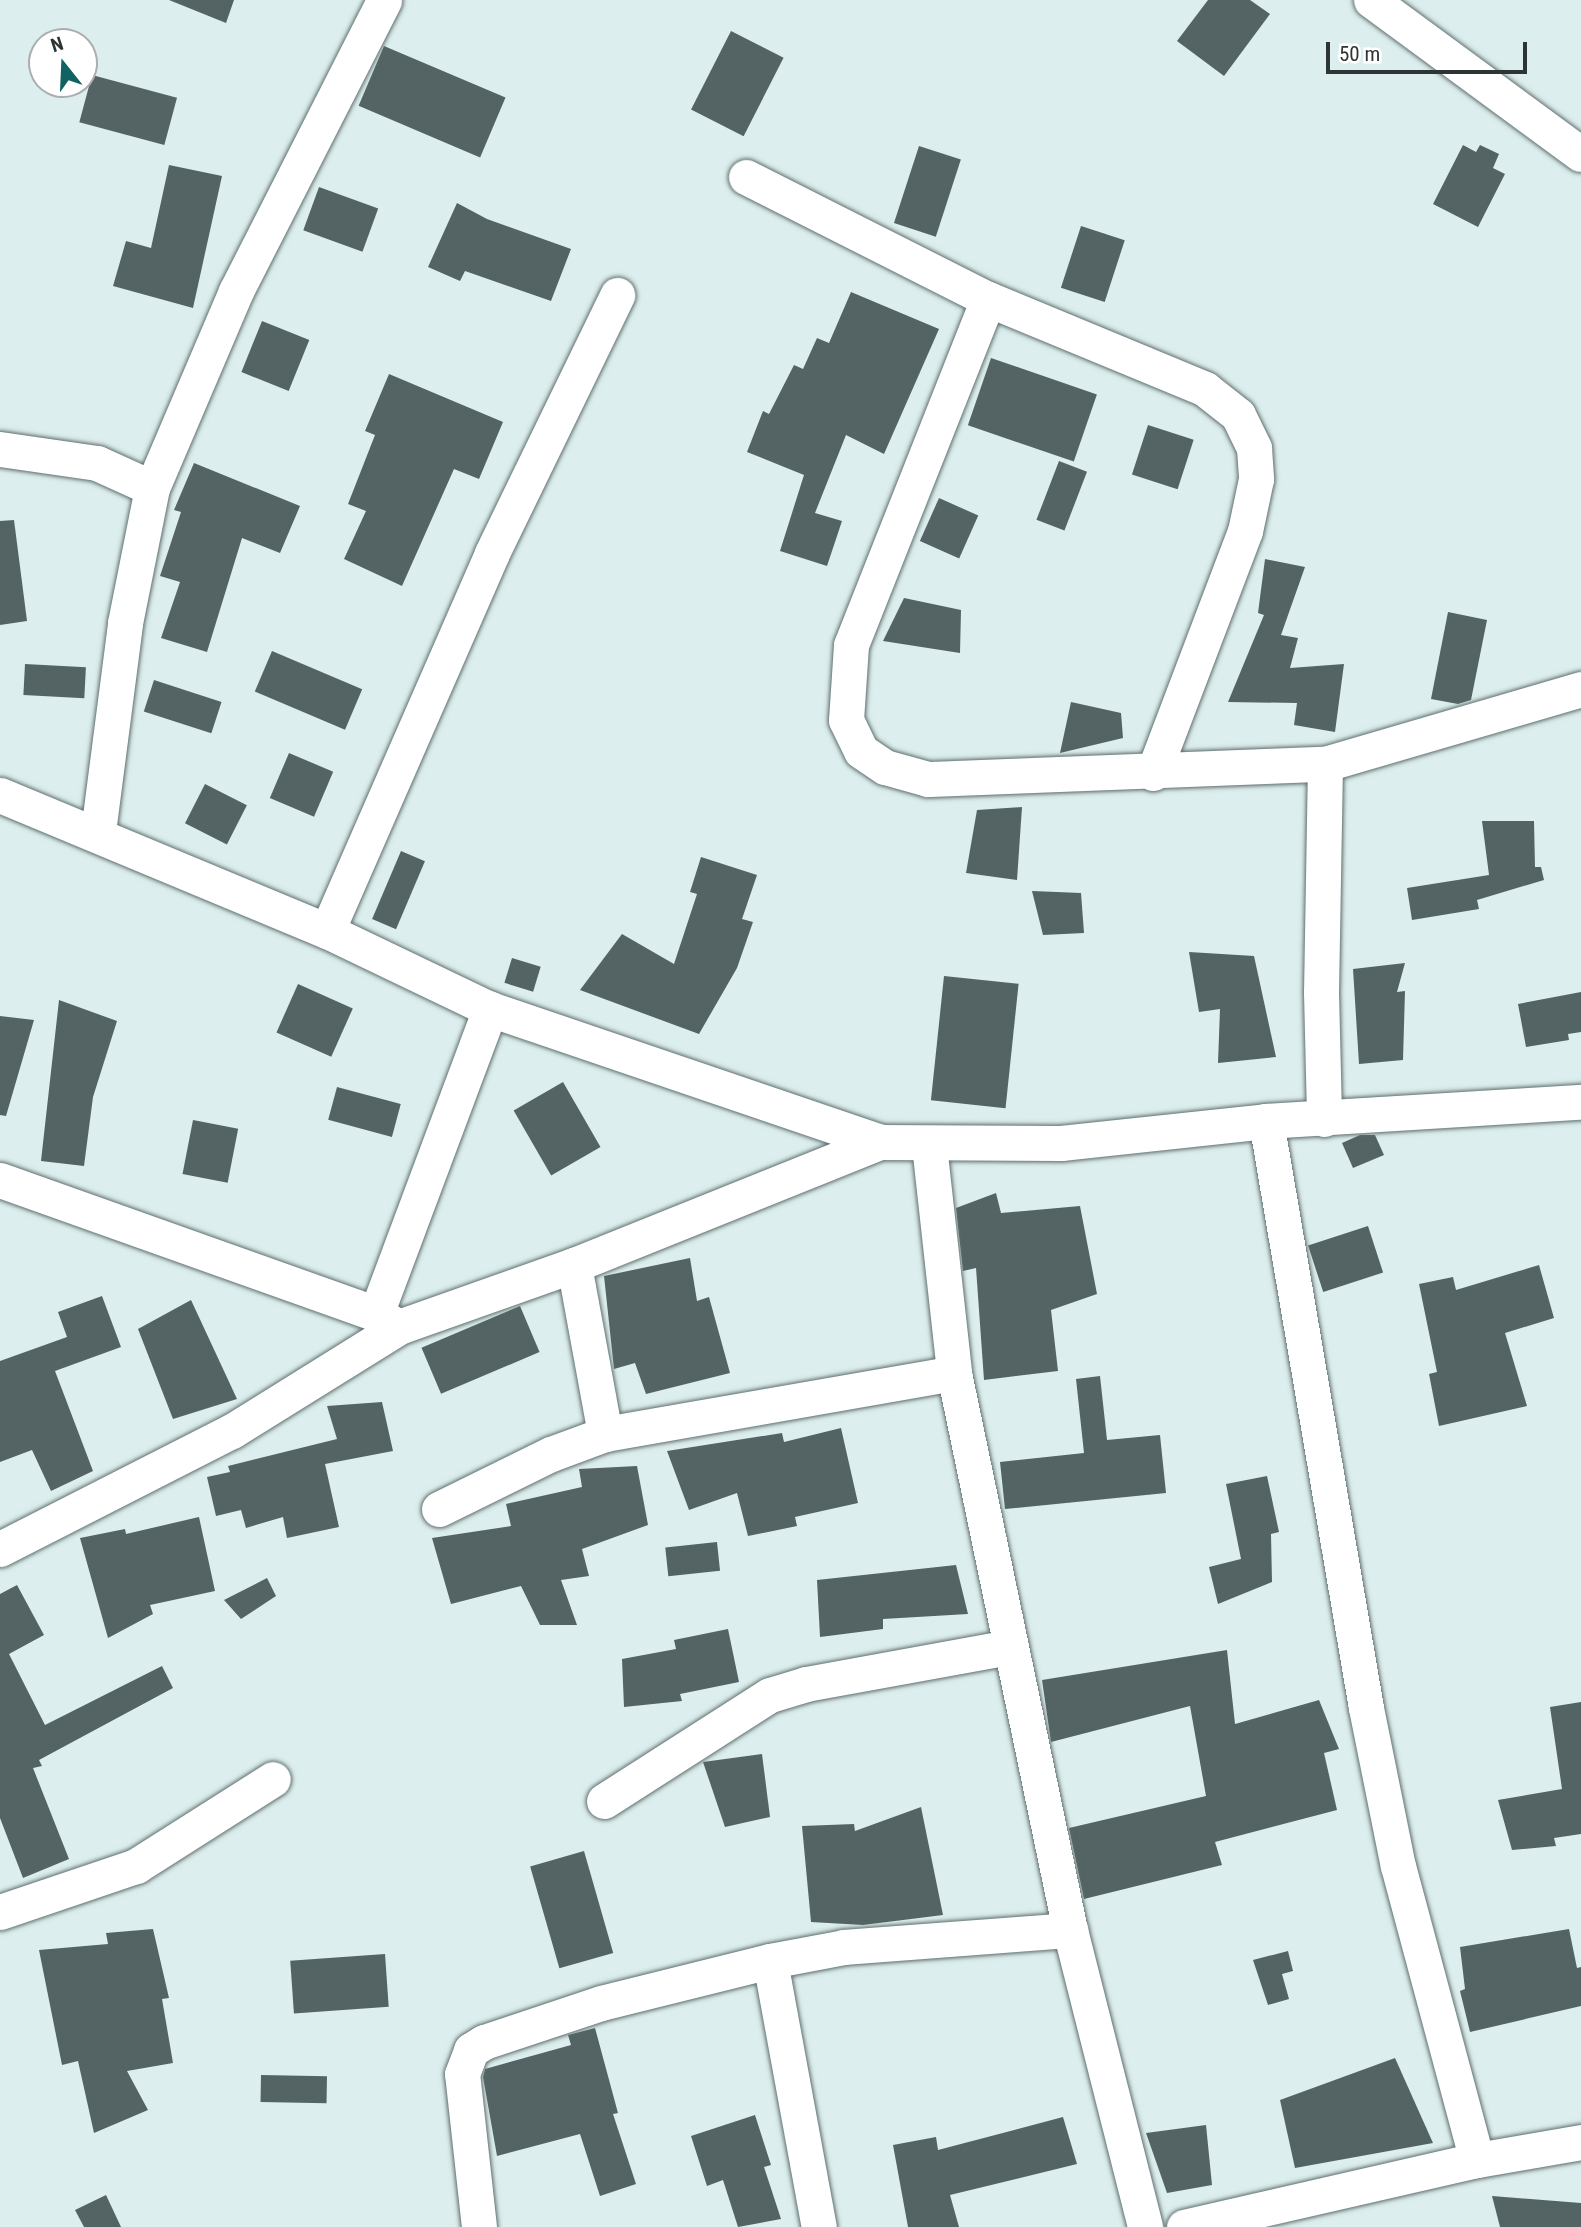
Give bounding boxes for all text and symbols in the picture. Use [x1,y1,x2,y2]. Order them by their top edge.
north arrow [28,28,98,98]
scale bar [1329,28,1530,72]
text: N [48,32,66,57]
text: 50 m [1339,42,1380,66]

